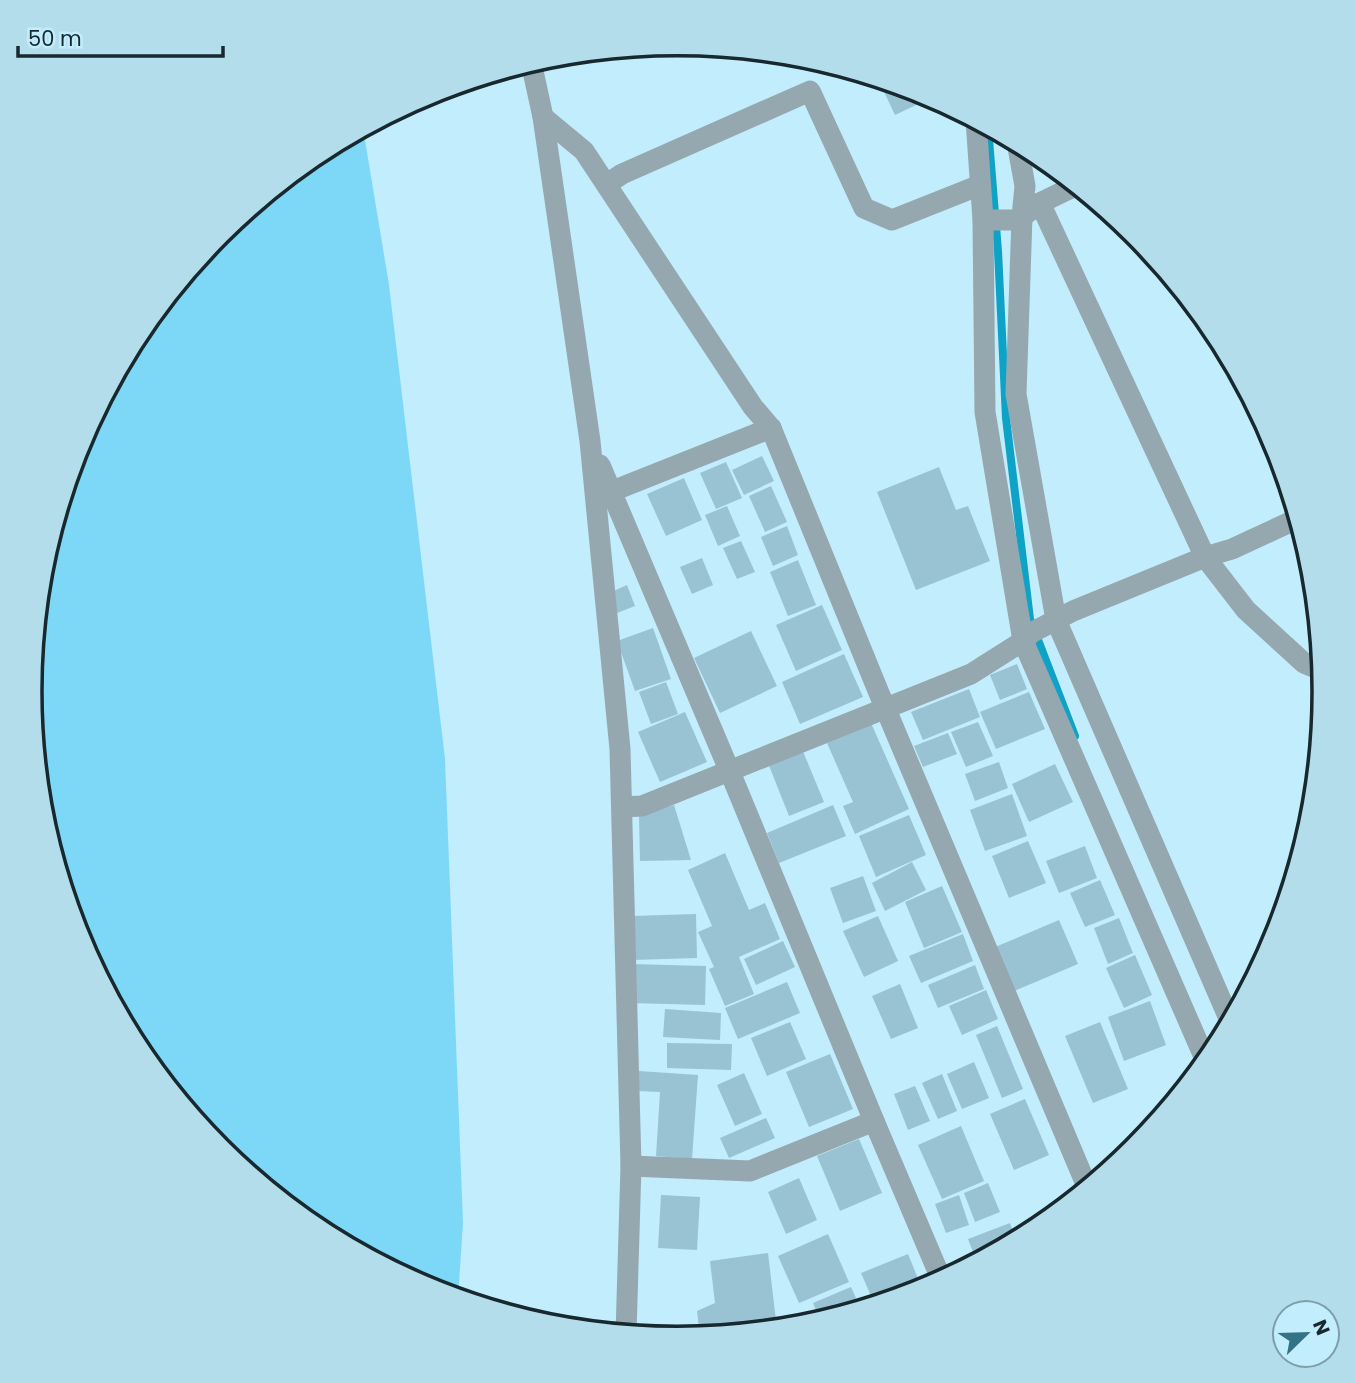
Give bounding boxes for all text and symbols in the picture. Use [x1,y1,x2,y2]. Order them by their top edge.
scale bar [18,14,222,58]
text: 50 m [28,24,82,53]
north arrow [1271,1299,1341,1369]
text: N [1306,1316,1336,1339]

